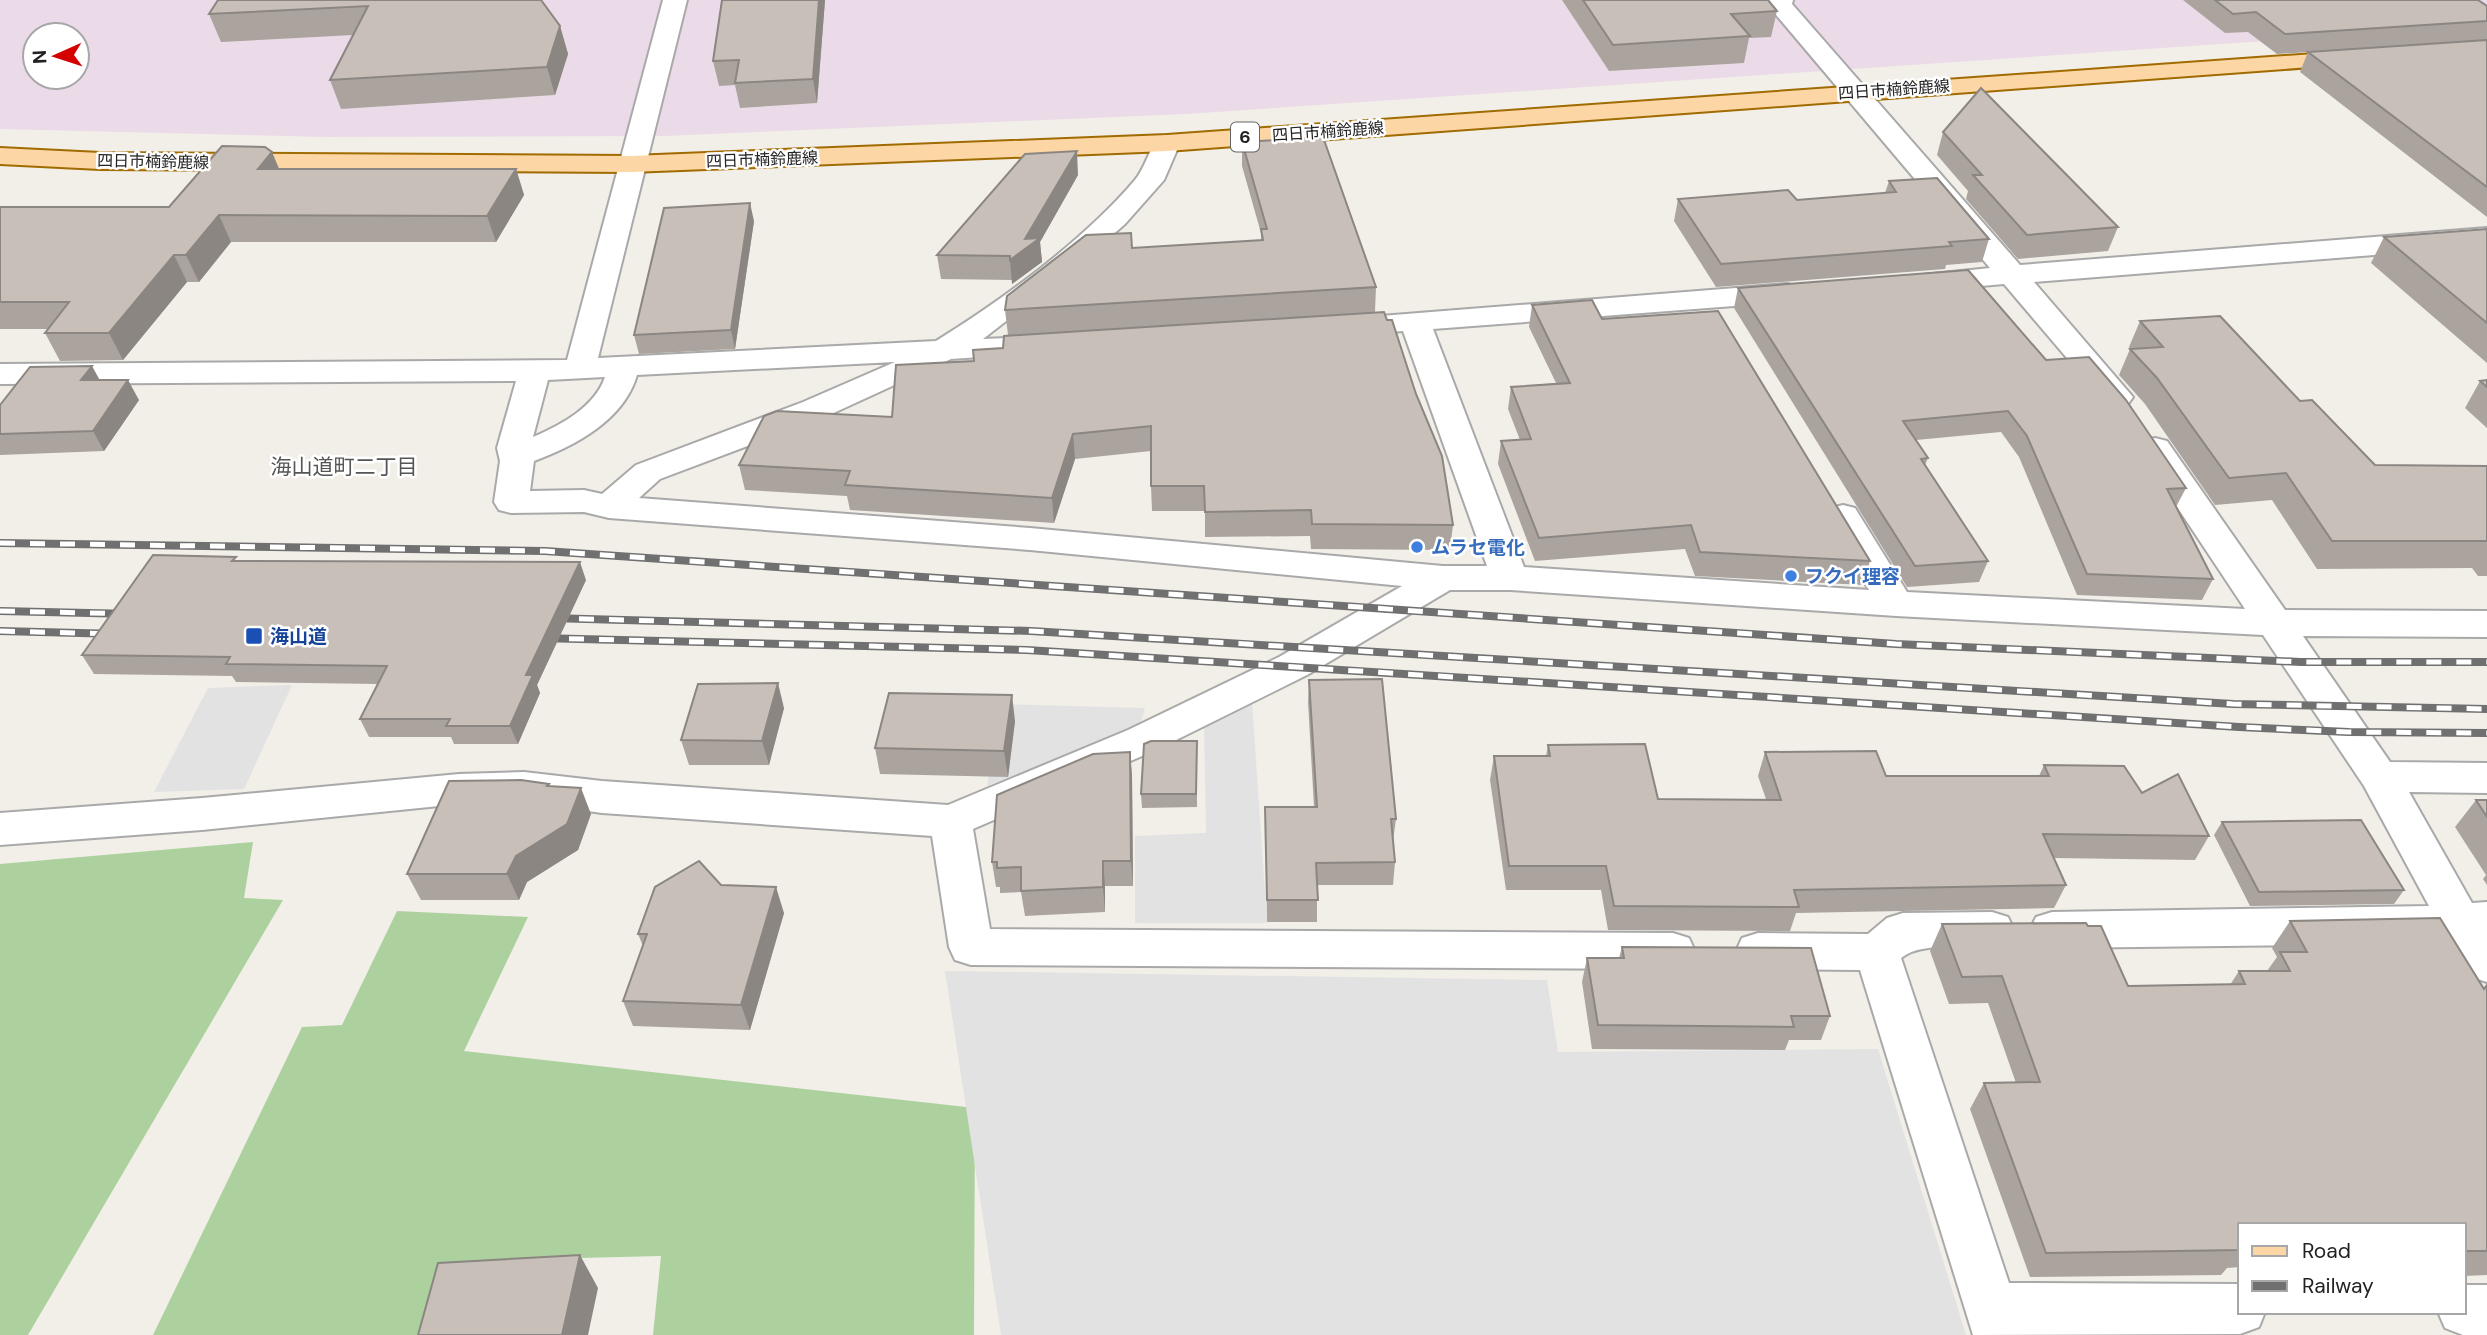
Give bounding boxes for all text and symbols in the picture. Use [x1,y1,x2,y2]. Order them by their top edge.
north arrow [21,21,91,91]
text: N [27,49,52,64]
street label: 四日市楠鈴鹿線 [1837,75,1951,104]
street label: 四日市楠鈴鹿線 [1271,117,1385,146]
road number: 6 [1231,122,1259,152]
street label: 四日市楠鈴鹿線 [706,147,818,172]
street label: 四日市楠鈴鹿線 [97,150,209,173]
district label: 海山道町二丁目 [271,453,418,481]
place label: ムラセ電化 [1431,535,1525,560]
marker: ムラセ電化 [1409,539,1425,555]
place label: フクイ理容 [1805,564,1900,589]
marker: フクイ理容 [1783,568,1799,584]
place label: 海山道 [270,624,327,649]
marker: 海山道 [244,626,264,646]
legend [2238,1223,2466,1314]
text: Road [2302,1237,2351,1265]
text: Railway [2302,1272,2374,1300]

